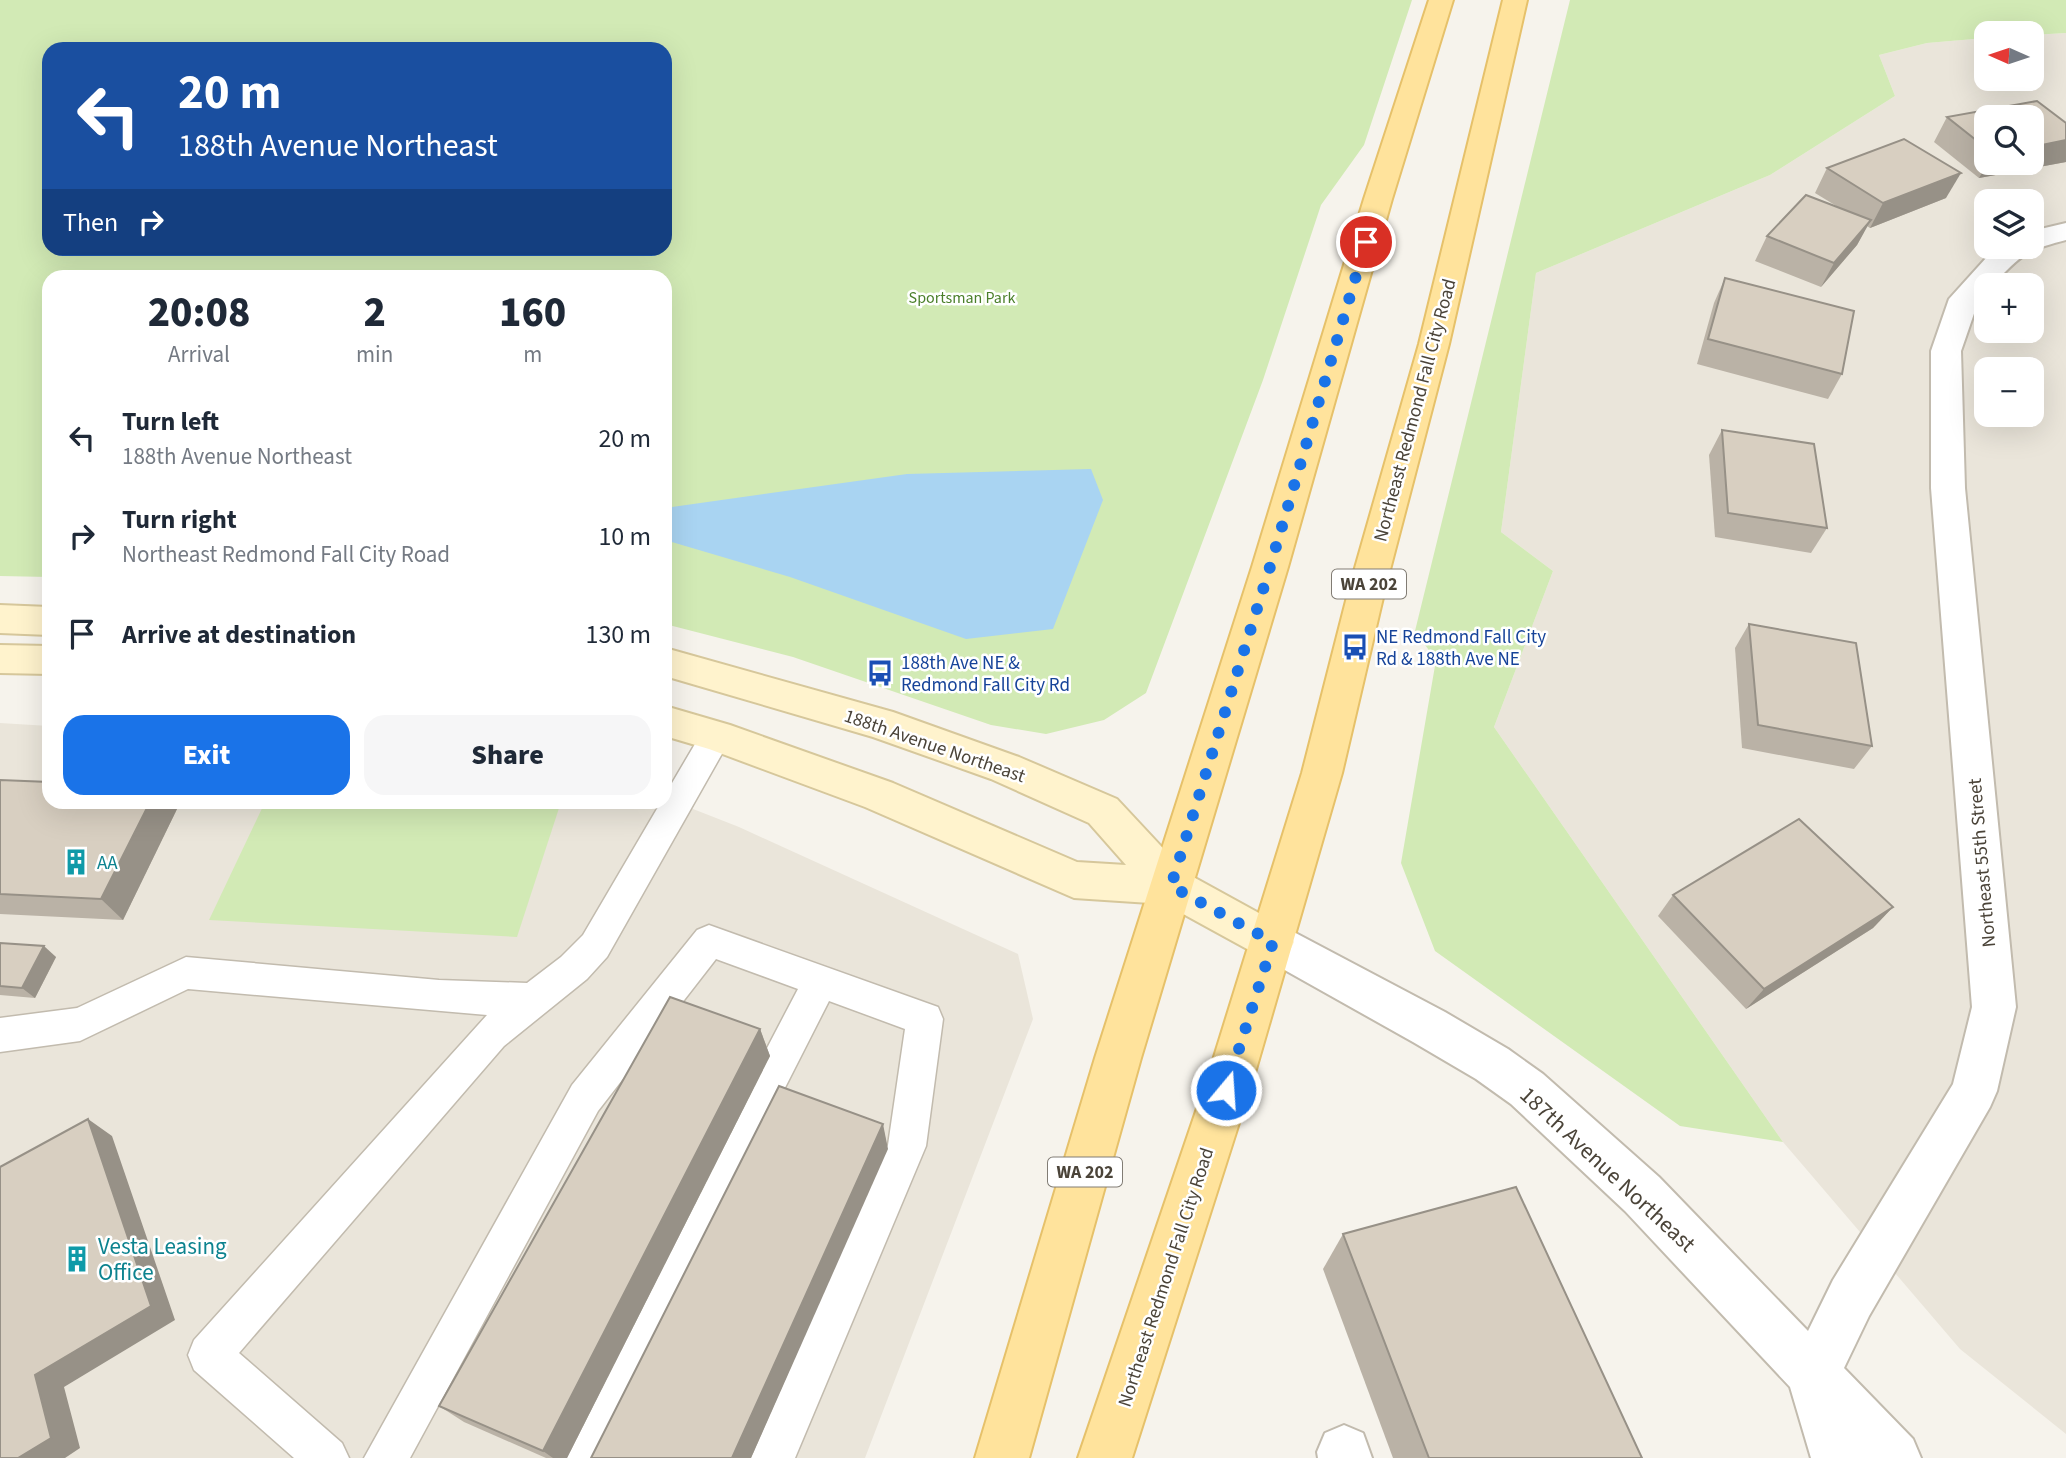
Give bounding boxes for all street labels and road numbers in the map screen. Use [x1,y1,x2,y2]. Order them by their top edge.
street label: Northeast Redmond Fall City Road [1367,276,1464,545]
road number: WA 202 [1332,570,1406,598]
street label: 188th Avenue Northeast [840,703,1029,790]
street label: Northeast 55th Street [1962,777,2003,948]
street label: 187th Avenue Northeast [1512,1079,1703,1260]
street label: Northeast Redmond Fall City Road [1112,1144,1221,1411]
road number: WA 202 [1048,1157,1122,1186]

